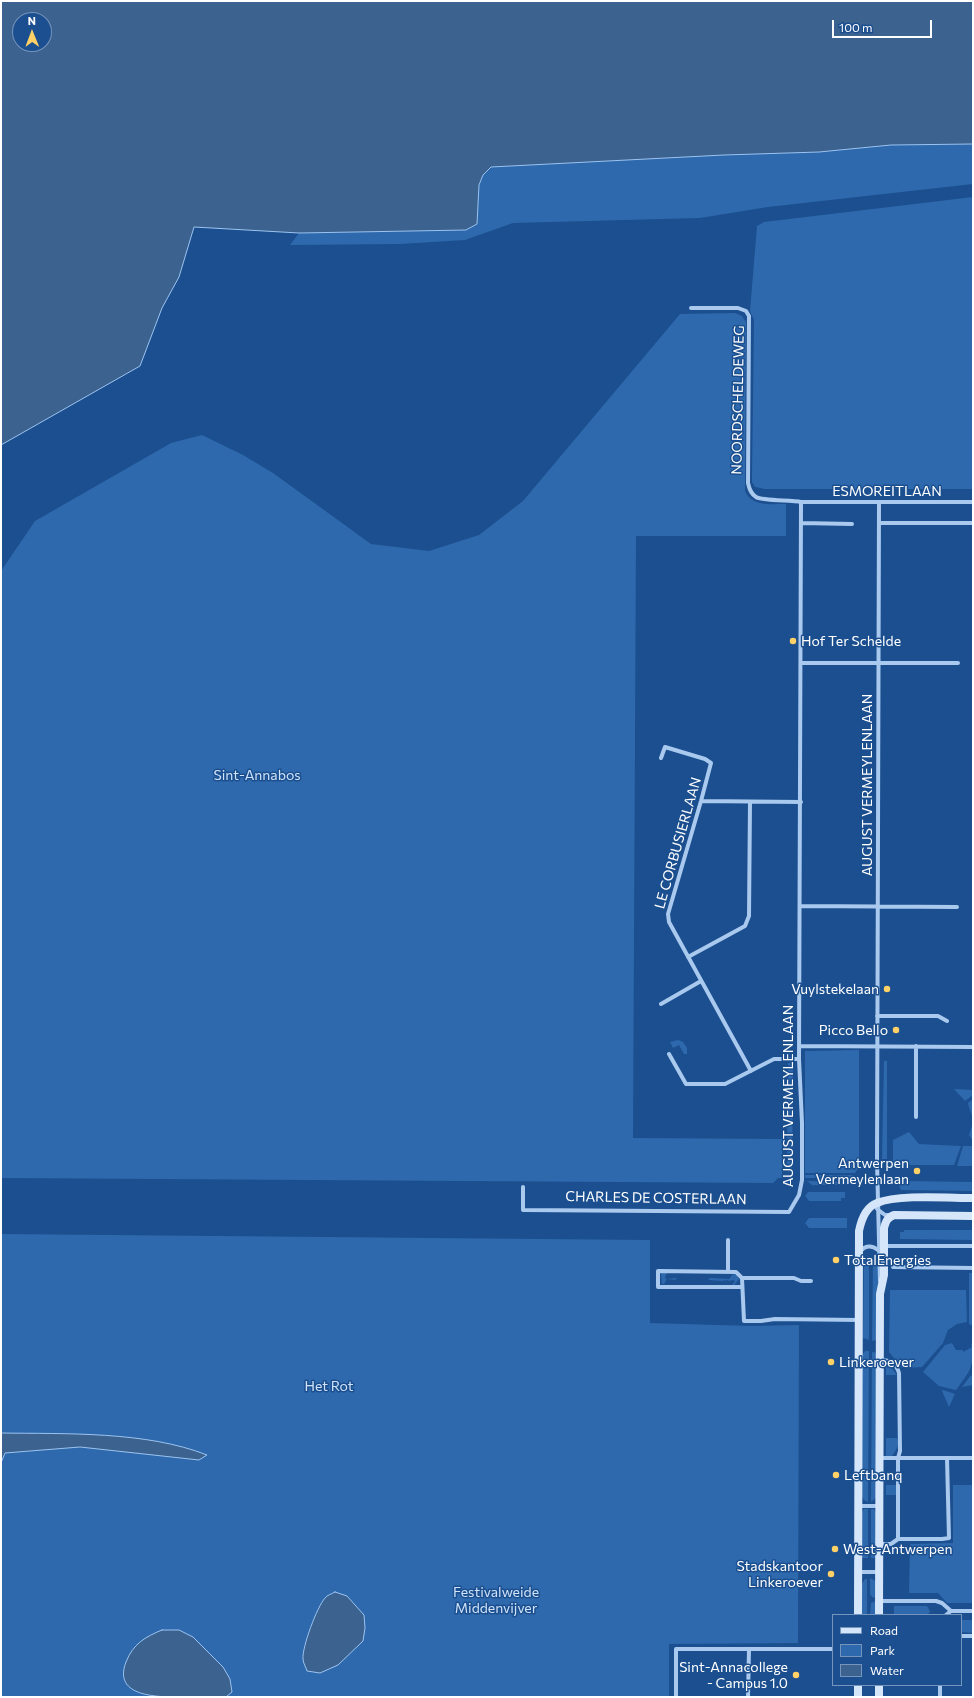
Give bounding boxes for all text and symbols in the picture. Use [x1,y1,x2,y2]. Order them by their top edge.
north arrow [12,12,52,52]
scale bar [834,12,934,38]
text: N [28,14,36,27]
text: 100 m [839,20,873,34]
street label: NOORDSCHELDEWEG [728,325,748,475]
street label: ESMOREITLAAN [832,483,942,499]
place label: Hof Ter Schelde [801,633,901,649]
marker: Hof Ter Schelde [788,636,798,646]
street label: AUGUST VERMEYLENLAAN [859,694,875,876]
park label: Sint-Annabos [213,767,301,783]
street label: LE CORBUSIERLAAN [651,775,705,911]
place label: Vuylstekelaan [791,981,879,997]
marker: Vuylstekelaan [882,984,892,994]
street label: AUGUST VERMEYLENLAAN [780,1005,796,1187]
place label: Picco Bello [819,1022,888,1038]
marker: Picco Bello [891,1025,901,1035]
place label: Antwerpen Vermeylenlaan [816,1155,909,1188]
marker: Antwerpen Vermeylenlaan [912,1166,922,1176]
street label: CHARLES DE COSTERLAAN [565,1188,747,1208]
place label: TotalEnergies [844,1252,931,1268]
marker: TotalEnergies [831,1255,841,1265]
place label: Linkeroever [839,1354,914,1370]
marker: Linkeroever [826,1357,836,1367]
park label: Het Rot [304,1378,354,1394]
place label: Leftbanq [844,1467,902,1483]
marker: Leftbanq [831,1470,841,1480]
place label: West-Antwerpen [843,1541,952,1557]
marker: West-Antwerpen [830,1544,840,1554]
place label: Stadskantoor Linkeroever [737,1558,823,1590]
marker: Stadskantoor Linkeroever [826,1569,836,1579]
park label: Festivalweide Middenvijver [453,1584,539,1616]
legend [832,1614,962,1686]
text: Road [870,1623,898,1637]
text: Park [870,1643,895,1657]
place label: Sint-Annacollege - Campus 1.0 [679,1659,788,1692]
text: Water [870,1663,904,1677]
marker: Sint-Annacollege - Campus 1.0 [791,1670,801,1680]

